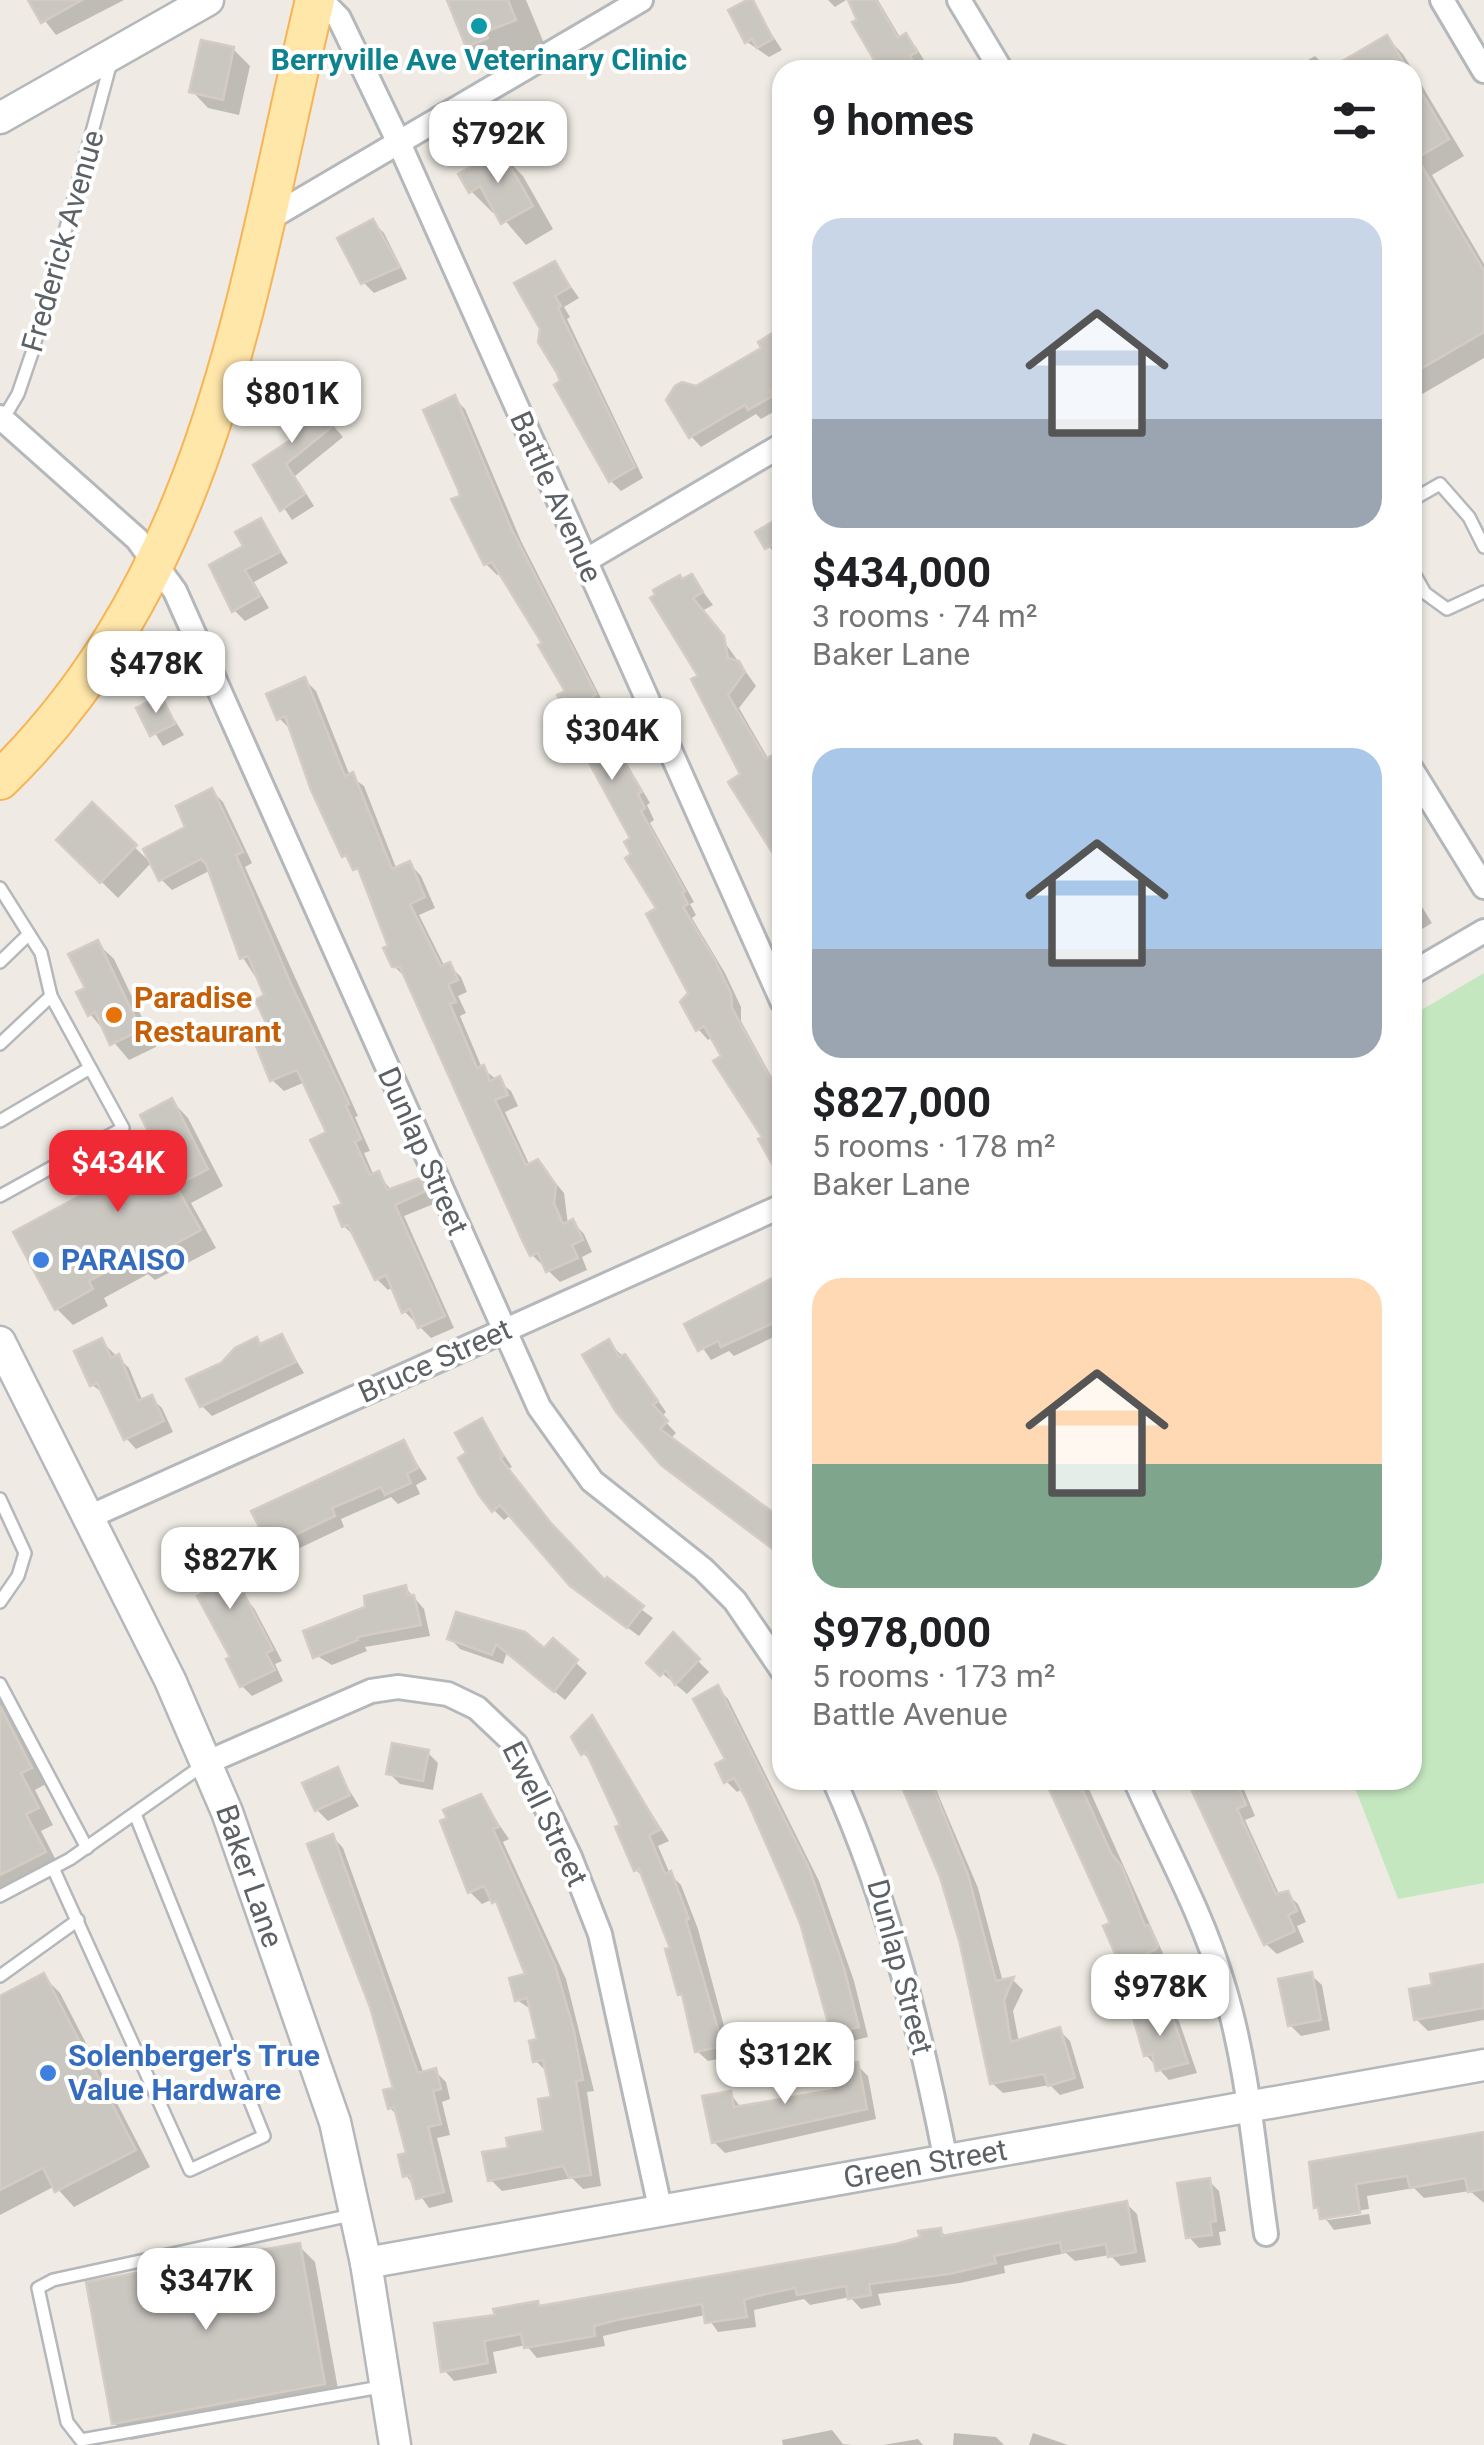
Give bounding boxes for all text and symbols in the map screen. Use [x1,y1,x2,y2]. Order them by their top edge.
marker: Berryville Ave Veterinary Clinic [468,15,490,37]
place label: Berryville Ave Veterinary Clinic [271,42,687,77]
icon: filters [1327,93,1382,148]
text: 9 homes [812,96,974,145]
pin: $792K [428,101,568,186]
text: $792K [451,114,545,152]
street label: Frederick Avenue [14,126,111,356]
icon: home [1007,283,1187,463]
pin: $801K [222,361,362,446]
text: $801K [245,374,339,412]
street label: Battle Avenue [503,406,610,588]
text: $434,000 [812,548,991,597]
text: 3 rooms · 74 m² [812,597,1037,635]
pin: $478K [86,631,226,716]
text: Baker Lane [812,635,970,673]
text: $478K [109,644,203,682]
pin: $304K [542,698,682,783]
text: $304K [565,711,659,749]
icon: home [1007,813,1187,993]
place label: Paradise Restaurant [134,980,281,1049]
marker: Paradise Restaurant [103,1004,125,1026]
street label: Dunlap Street [371,1062,476,1240]
text: $827,000 [812,1078,991,1127]
text: 5 rooms · 178 m² [812,1127,1055,1165]
pin: $434K [48,1130,188,1215]
text: $434K [71,1143,165,1181]
text: Baker Lane [812,1165,970,1203]
place label: PARAISO [61,1242,185,1277]
marker: PARAISO [30,1249,52,1271]
street label: Bruce Street [353,1311,517,1410]
icon: home [1007,1343,1187,1523]
pin: $827K [160,1527,300,1612]
text: $827K [183,1540,277,1578]
text: $978,000 [812,1608,991,1657]
text: 5 rooms · 173 m² [812,1657,1055,1695]
text: Battle Avenue [812,1695,1008,1733]
street label: Ewell Street [495,1736,595,1892]
street label: Baker Lane [209,1800,291,1952]
street label: Dunlap Street [860,1875,941,2058]
pin: $978K [1090,1954,1230,2039]
text: $978K [1113,1967,1207,2005]
pin: $312K [715,2022,855,2107]
text: $312K [738,2035,832,2073]
place label: Solenberger's True Value Hardware [68,2038,320,2107]
marker: Solenberger's True Value Hardware [37,2062,59,2084]
street label: Green Street [841,2132,1010,2195]
pin: $347K [136,2248,276,2333]
text: $347K [159,2261,253,2299]

